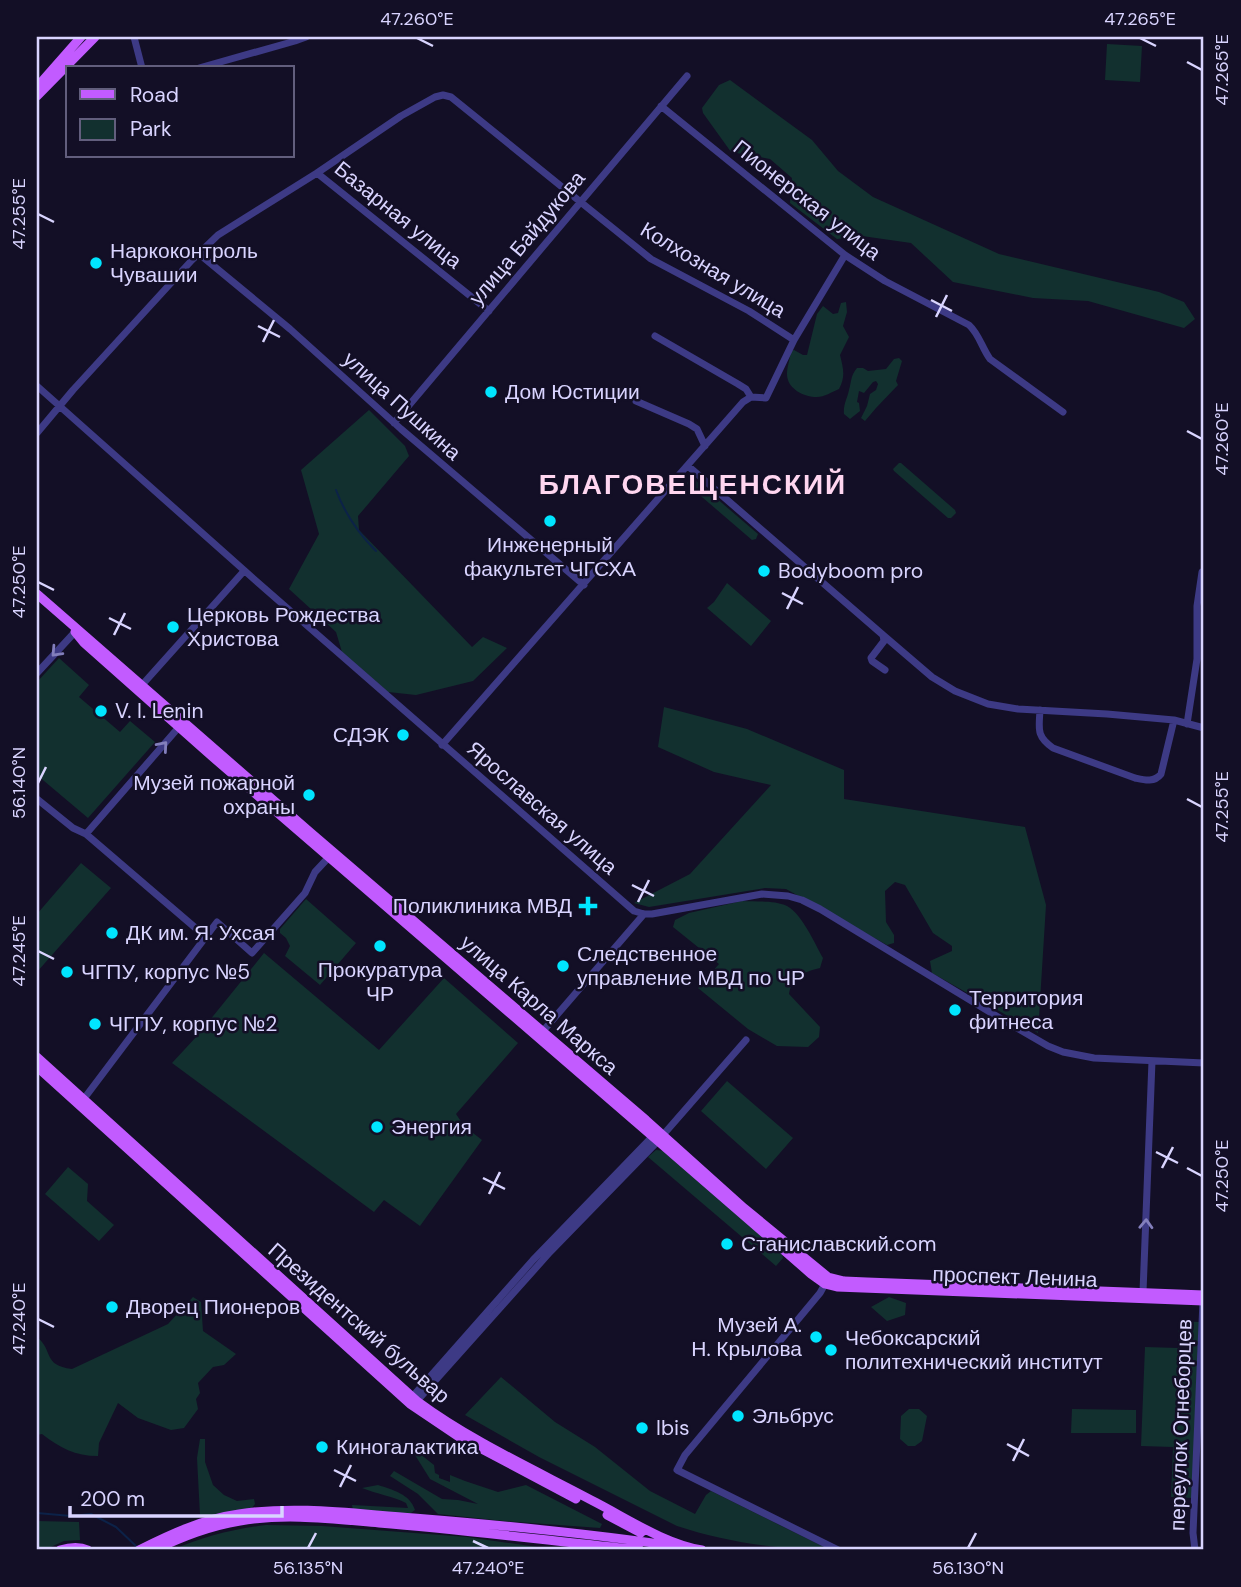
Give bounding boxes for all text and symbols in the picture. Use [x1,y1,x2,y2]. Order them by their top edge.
text: 47.260°E [380,7,454,31]
text: 47.265°E [1104,7,1176,31]
text: 47.265°E [1210,34,1234,106]
legend [66,66,294,158]
text: Road [130,81,179,109]
text: Park [130,115,172,143]
street label: Пионерская улица [727,134,887,267]
street label: Базарная улица [328,155,468,275]
street label: улица Байдукова [463,165,592,311]
text: 47.255°E [7,178,31,250]
street label: Колхозная улица [635,216,791,325]
place label: Наркоконтроль Чувашии [110,237,258,289]
marker: Наркоконтроль Чувашии [88,255,104,271]
street label: улица Пушкина [337,345,467,467]
place label: Дом Юстиции [505,378,640,406]
marker: Дом Юстиции [483,384,499,400]
text: 47.260°E [1210,402,1234,476]
district label: БЛАГОВЕЩЕНСКИЙ [539,466,847,503]
marker: Инженерный факультет ЧГСХА [542,513,558,529]
place label: Инженерный факультет ЧГСХА [464,531,636,583]
text: 47.250°E [7,545,31,619]
place label: Bodyboom pro [778,557,923,585]
marker: Bodyboom pro [756,563,772,579]
place label: Церковь Рождества Христова [187,601,380,653]
marker: Церковь Рождества Христова [165,619,181,635]
one-way arrow [52,644,64,657]
place label: V. I. Lenin [115,697,203,725]
marker: V. I. Lenin [93,703,109,719]
place label: СДЭК [333,721,390,749]
marker: СДЭК [395,727,411,743]
street label: Ярославская улица [461,735,623,881]
one-way arrow [155,741,167,754]
text: 56.140°N [7,747,31,819]
place label: Музей пожарной охраны [133,769,295,821]
text: 47.255°E [1210,771,1234,843]
marker: Музей пожарной охраны [301,787,317,803]
place label: Поликлиника МВД [393,892,572,920]
marker: Поликлиника МВД [578,896,598,916]
text: 47.245°E [7,915,31,987]
place label: ДК им. Я. Ухсая [126,919,275,947]
marker: ДК им. Я. Ухсая [104,925,120,941]
street label: улица Карла Маркса [454,929,624,1082]
marker: Прокуратура ЧР [372,938,388,954]
place label: Следственное управление МВД по ЧР [577,940,805,992]
place label: Прокуратура ЧР [318,956,443,1008]
place label: ЧГПУ, корпус №5 [81,958,250,986]
marker: Следственное управление МВД по ЧР [555,958,571,974]
marker: ЧГПУ, корпус №5 [59,964,75,980]
place label: Территория фитнеса [969,984,1083,1036]
marker: Территория фитнеса [947,1002,963,1018]
place label: ЧГПУ, корпус №2 [109,1010,277,1038]
marker: ЧГПУ, корпус №2 [87,1016,103,1032]
place label: Энергия [391,1113,472,1141]
marker: Энергия [369,1119,385,1135]
text: 47.250°E [1210,1139,1234,1213]
one-way arrow [1138,1218,1153,1229]
place label: Станиславский.com [741,1230,936,1258]
street label: Президентский бульвар [262,1236,456,1410]
marker: Станиславский.com [719,1236,735,1252]
street label: проспект Ленина [932,1260,1098,1294]
text: 47.240°E [7,1283,31,1355]
place label: Дворец Пионеров [126,1293,300,1321]
marker: Дворец Пионеров [104,1299,120,1315]
place label: Музей А. Н. Крылова [691,1311,802,1363]
street label: переулок Огнеборцев [1163,1318,1199,1532]
place label: Чебоксарский политехнический институт [845,1324,1103,1376]
marker: Музей А. Н. Крылова [808,1329,824,1345]
marker: Чебоксарский политехнический институт [823,1342,839,1358]
place label: Эльбрус [752,1402,834,1430]
marker: Эльбрус [730,1408,746,1424]
place label: Ibis [656,1414,690,1442]
marker: Ibis [634,1420,650,1436]
place label: Киногалактика [336,1433,478,1461]
marker: Киногалактика [314,1439,330,1455]
scale bar [70,1475,282,1519]
text: 200 m [80,1485,145,1513]
text: 56.135°N [273,1556,343,1580]
text: 47.240°E [452,1556,524,1580]
text: 56.130°N [932,1556,1004,1580]

